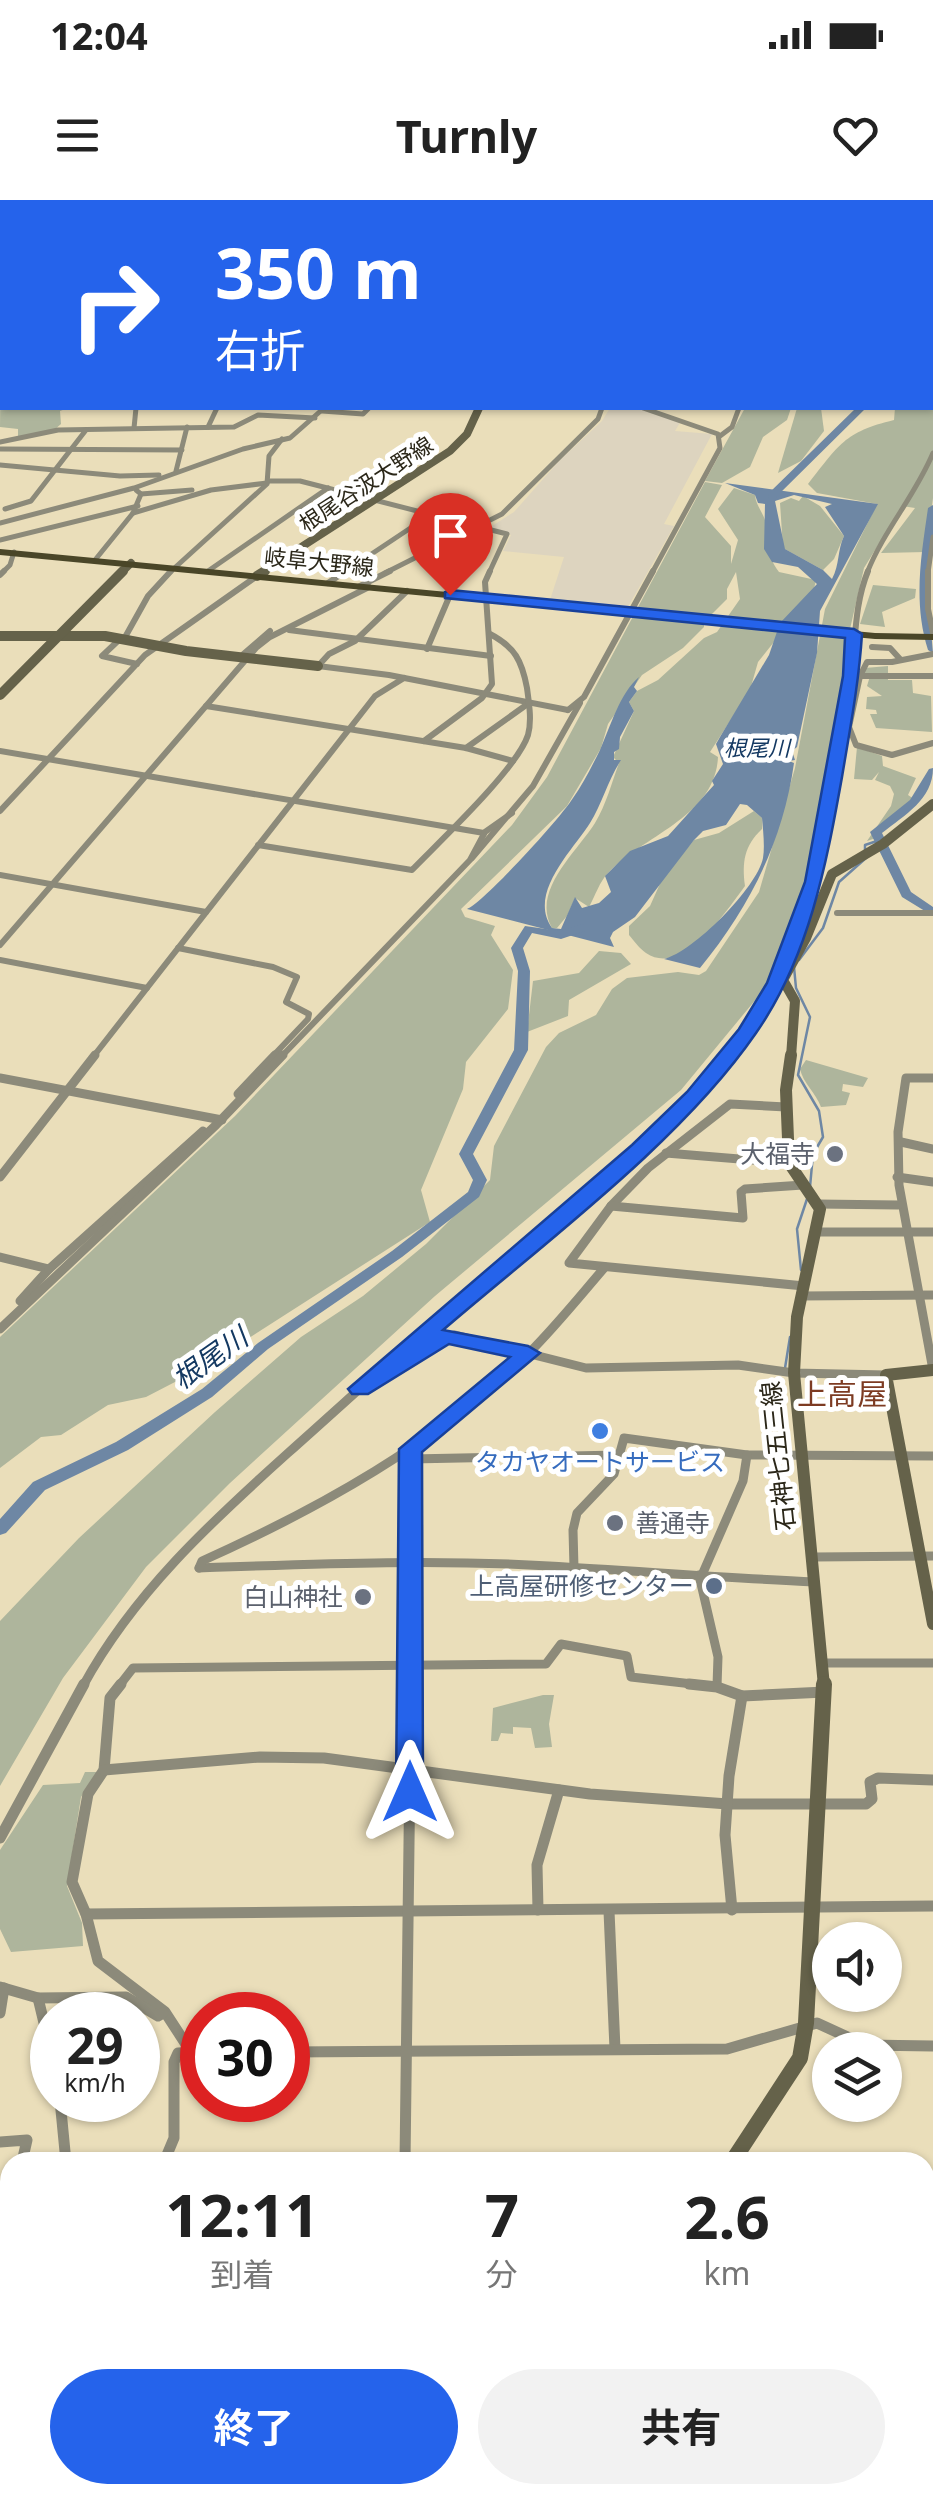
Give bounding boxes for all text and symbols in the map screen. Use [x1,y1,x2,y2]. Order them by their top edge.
text: 12:04 [50,9,148,61]
text: Turnly [396,105,537,166]
icon: menu [50,108,105,163]
icon: heart [828,108,883,163]
text: 350 m [215,224,422,320]
icon: right [50,240,180,370]
text: 右折 [215,319,305,380]
street label: 根尾谷汲大野線 [293,429,438,538]
pin [408,493,493,596]
icon: arrive [423,508,478,563]
street label: 岐阜大野線 [263,540,375,582]
water label: 根尾川 [724,732,792,762]
place label: 大福寺 [740,1136,815,1170]
marker: 大福寺 [824,1143,846,1165]
water label: 根尾川 [164,1316,257,1397]
district label: 上高屋 [797,1373,887,1414]
street label: 石神七五三線 [752,1380,802,1532]
marker: タカヤオートサービス [589,1420,611,1442]
place label: タカヤオートサービス [475,1444,725,1478]
place label: 善通寺 [635,1505,710,1539]
marker: 善通寺 [604,1512,626,1534]
place label: 上高屋研修センター [469,1568,694,1602]
marker: 上高屋研修センター [703,1575,725,1597]
place label: 白山神社 [243,1579,343,1613]
marker: 白山神社 [352,1586,374,1608]
position arrow [358,1740,462,1844]
map controls [812,1922,902,2122]
button: sound [812,1922,902,2012]
speed limit sign: 30 [180,1992,310,2122]
text: 29 [66,2011,124,2079]
button: layers [812,2032,902,2122]
text: km/h [64,2065,126,2099]
text: 12:11 [165,2173,319,2255]
text: 7 [485,2173,519,2255]
text: 2.6 [684,2175,770,2257]
text: km [703,2251,750,2294]
text: 到着 [210,2252,274,2295]
text: 分 [486,2252,518,2295]
button: 終了 [50,2369,458,2484]
button: 共有 [478,2369,885,2484]

